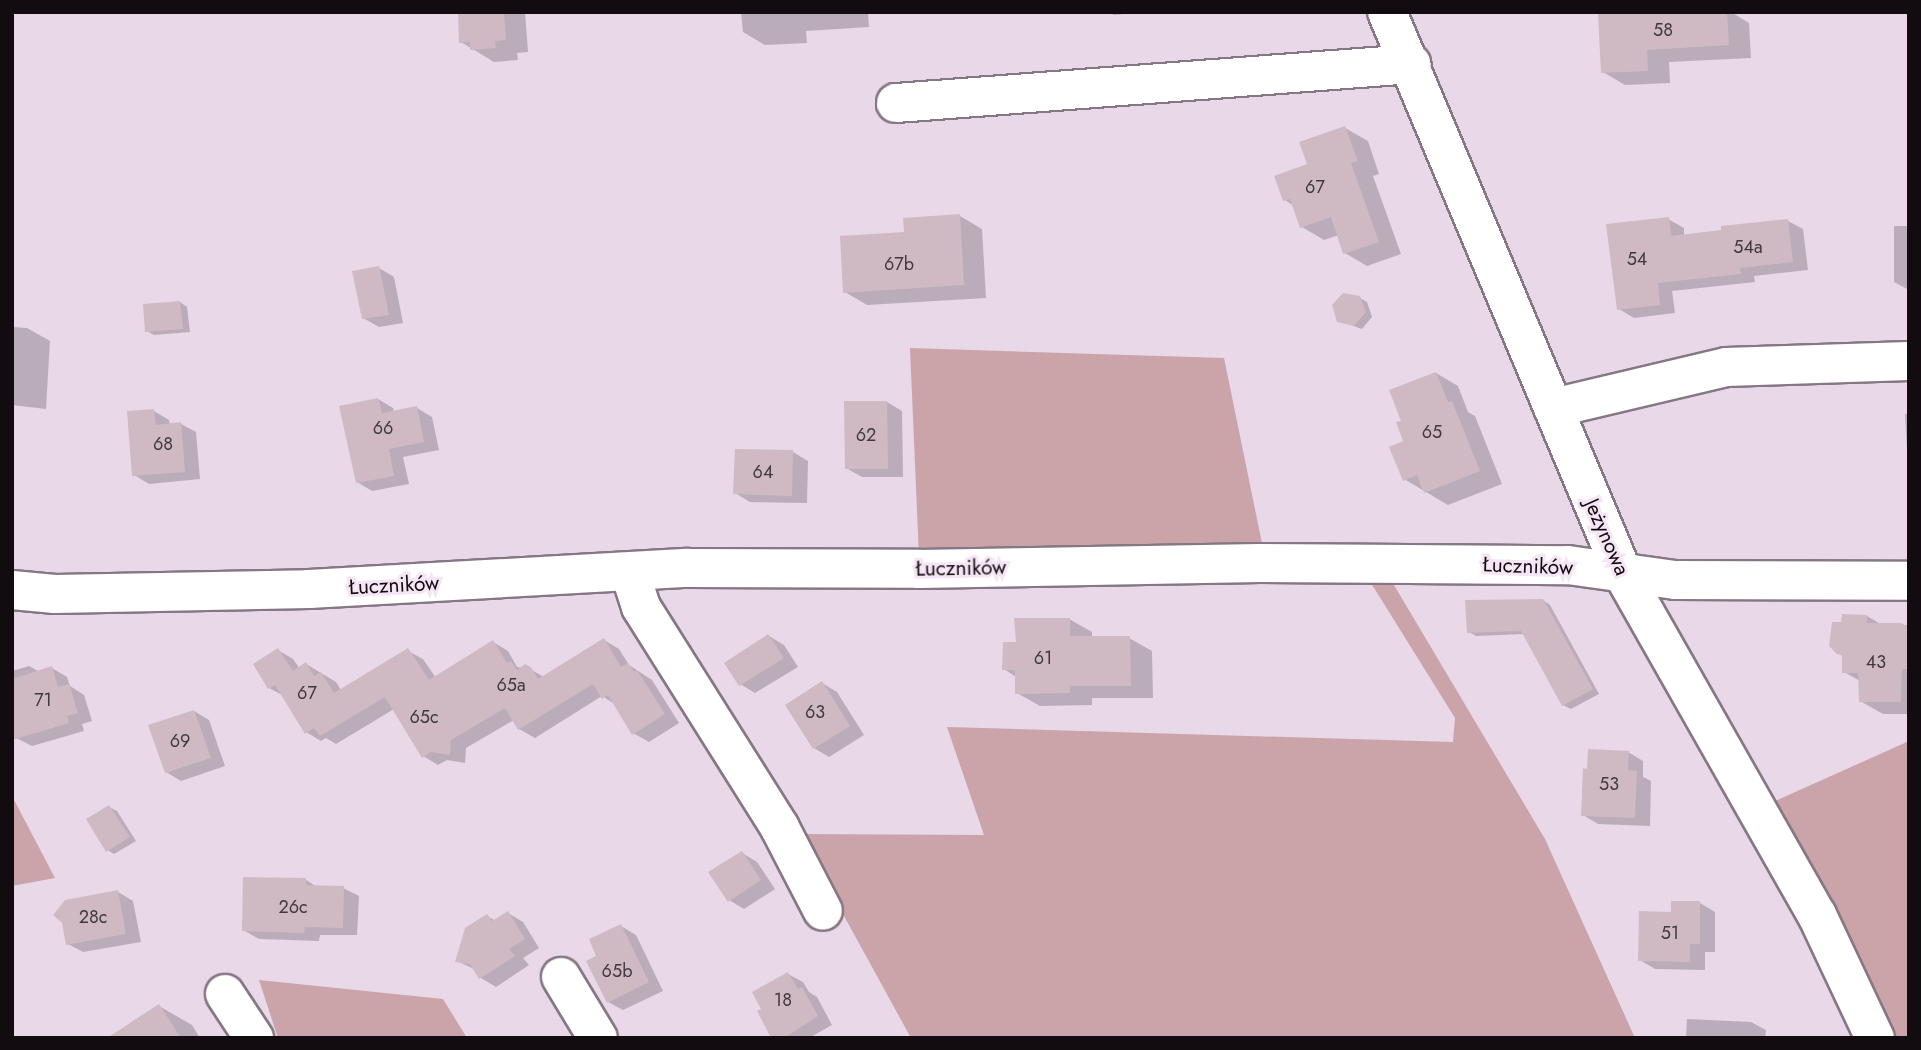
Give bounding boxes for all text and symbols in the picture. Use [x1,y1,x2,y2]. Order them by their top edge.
house number: 58 [1653,19,1673,41]
house number: 67 [1305,176,1325,198]
house number: 54a [1733,236,1763,258]
house number: 54 [1627,248,1647,270]
house number: 67b [884,253,914,275]
house number: 66 [373,417,393,439]
house number: 65 [1422,421,1442,443]
house number: 62 [856,424,876,446]
house number: 68 [153,433,173,455]
house number: 64 [753,461,773,483]
street label: Jeżynowa [1579,495,1635,579]
street label: Łuczników [1482,552,1574,580]
street label: Łuczników [915,555,1007,581]
street label: Łuczników [348,570,440,600]
house number: 61 [1034,647,1052,669]
house number: 43 [1866,651,1886,673]
house number: 65a [496,674,526,696]
house number: 67 [297,682,317,704]
house number: 71 [34,689,52,711]
house number: 63 [805,701,825,723]
house number: 65c [409,706,439,728]
house number: 69 [170,730,190,752]
house number: 53 [1599,773,1619,795]
house number: 26c [278,896,308,918]
house number: 28c [79,906,107,928]
house number: 51 [1661,922,1679,944]
house number: 65b [602,960,632,982]
house number: 18 [774,989,792,1011]

